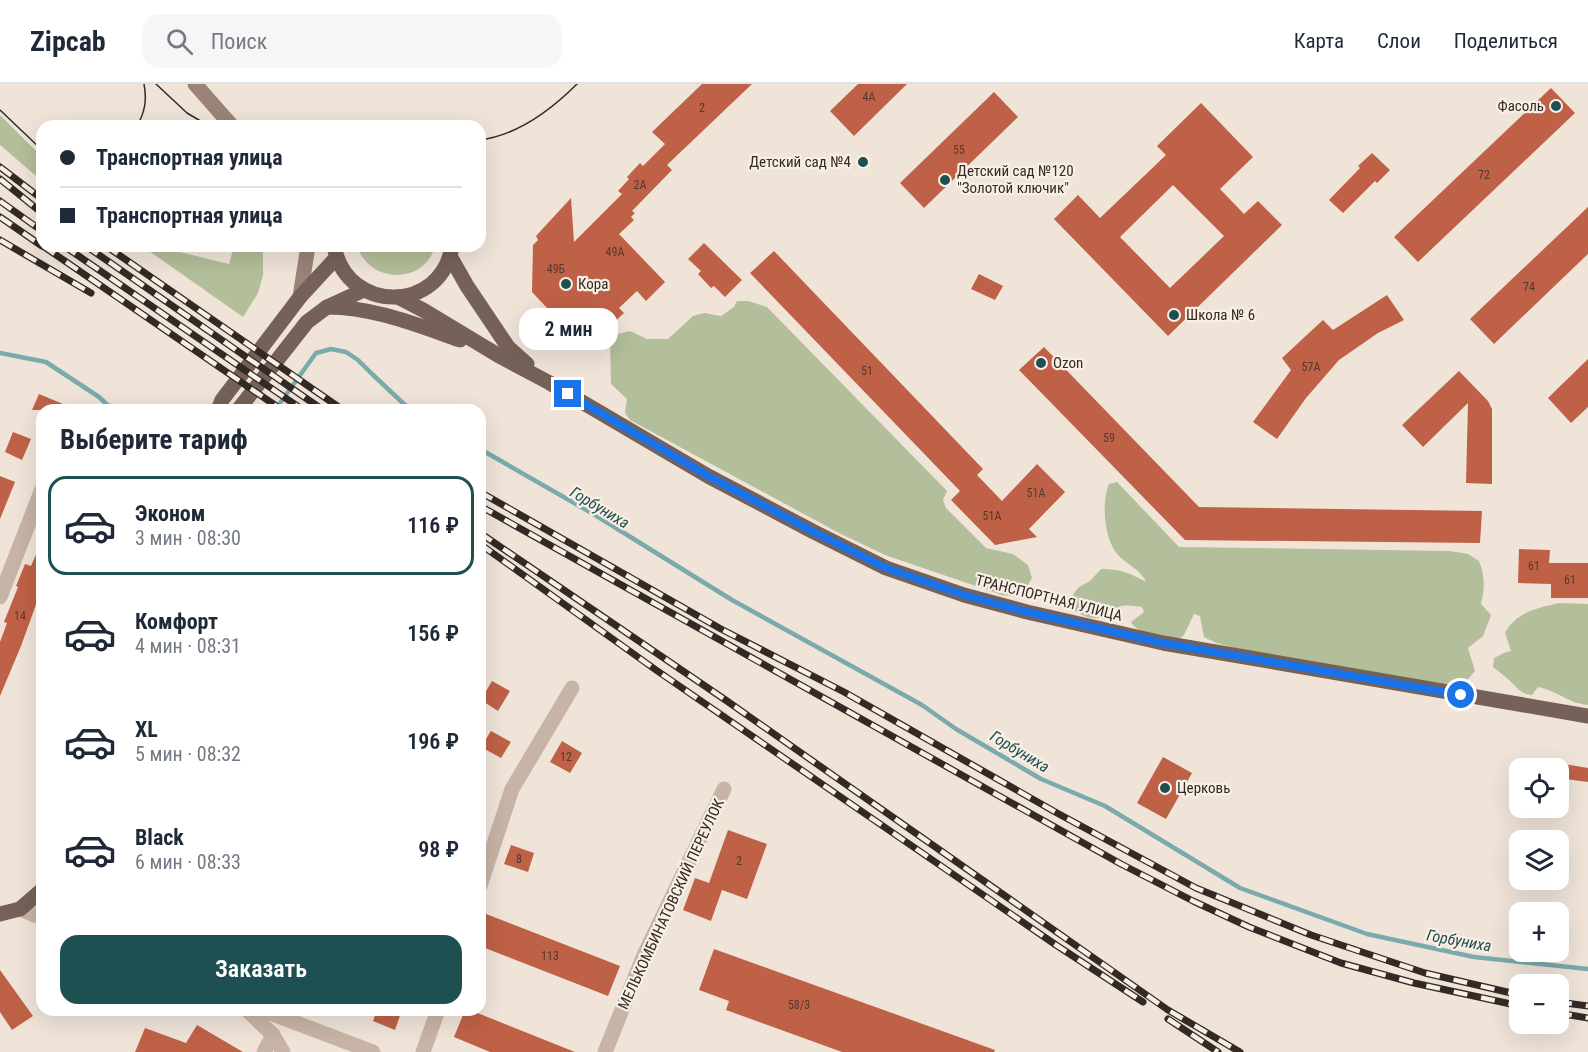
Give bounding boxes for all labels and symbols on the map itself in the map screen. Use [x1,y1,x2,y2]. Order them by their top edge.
house number: 4А [863,90,876,104]
place label: Фасоль [1497,97,1544,115]
marker: Фасоль [1549,99,1563,113]
house number: 2 [699,101,705,115]
house number: 55 [953,143,965,157]
place label: Детский сад №4 [749,153,851,171]
marker: Детский сад №4 [856,155,870,169]
place label: Детский сад №120 "Золотой ключик" [957,162,1074,197]
house number: 72 [1478,168,1490,182]
marker: Детский сад №120 "Золотой ключик" [938,173,952,187]
house number: 2А [634,178,647,192]
house number: 49А [606,245,624,259]
house number: 49Б [547,262,566,276]
place label: Кора [578,275,608,293]
marker: Кора [559,277,573,291]
house number: 74 [1523,280,1535,294]
place label: Школа № 6 [1186,306,1255,324]
callout: 2 мин [518,307,618,349]
marker: Школа № 6 [1167,308,1181,322]
place label: Ozon [1053,354,1083,372]
marker: Ozon [1034,356,1048,370]
house number: 57А [1302,360,1320,374]
house number: 51 [861,364,873,378]
route end [554,380,581,407]
house number: 59 [1103,431,1115,445]
water label: Горбуниха [567,482,633,532]
house number: 51А [1027,486,1045,500]
house number: 51А [983,509,1001,523]
house number: 61 [1528,559,1540,573]
street label: ТРАНСПОРТНАЯ УЛИЦА [974,571,1125,625]
house number: 61 [1564,573,1576,587]
house number: 14 [14,609,26,623]
route start [1447,681,1474,708]
water label: Горбуниха [987,726,1053,776]
house number: 12 [560,750,572,764]
place label: Церковь [1177,779,1230,797]
marker: Церковь [1158,781,1172,795]
street label: МЕЛЬКОМБИНАТОВСКИЙ ПЕРЕУЛОК [614,795,728,1012]
house number: 8 [516,852,522,866]
house number: 2 [736,854,742,868]
water label: Горбуниха [1425,925,1493,956]
house number: 113 [541,949,559,963]
house number: 58/3 [788,998,810,1012]

